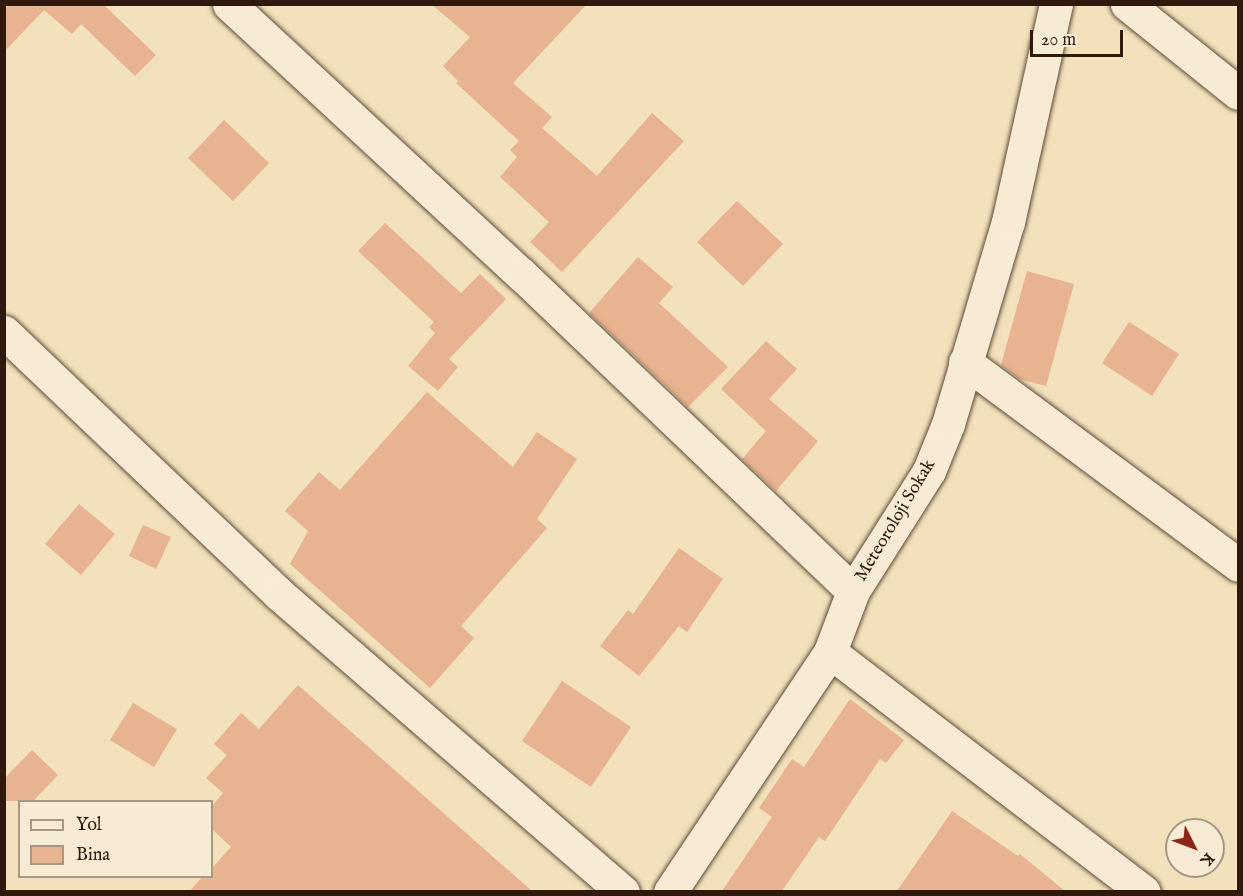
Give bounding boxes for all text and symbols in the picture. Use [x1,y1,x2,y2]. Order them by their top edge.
scale bar [1033,18,1126,56]
text: 20 m [1041,29,1076,52]
street label: Meteoroloji Sokak [851,456,941,586]
legend [18,800,213,878]
text: Yol [76,814,102,837]
north arrow [1165,818,1225,878]
text: Bina [76,844,110,867]
text: K [1196,848,1218,870]

